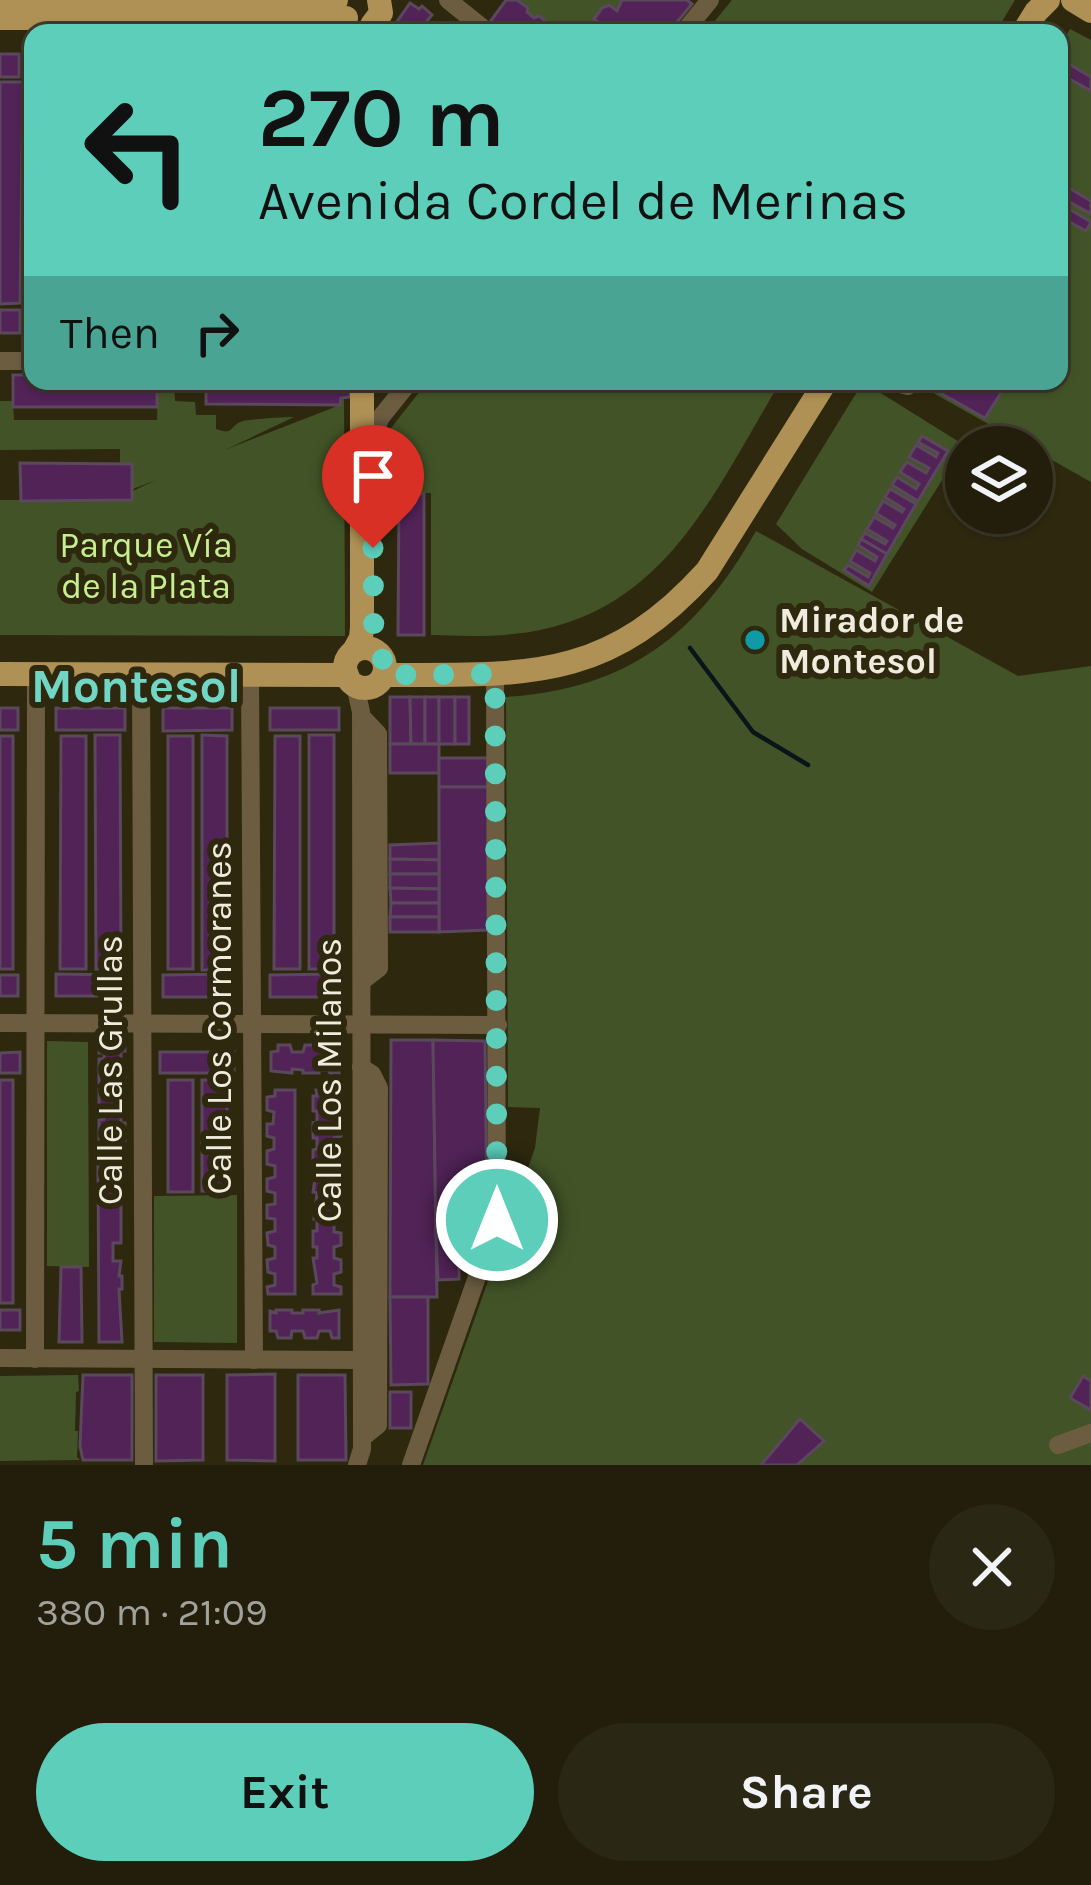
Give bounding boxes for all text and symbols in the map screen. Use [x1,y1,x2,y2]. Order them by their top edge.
text: 270 m [258,69,505,167]
icon: left [60,72,216,228]
text: Avenida Cordel de Merinas [258,169,908,233]
icon: right [184,300,250,366]
text: Then [60,307,160,359]
pin [322,425,424,548]
map controls [945,426,1053,534]
button: layers [945,426,1053,534]
icon: arrive [340,443,406,509]
park label: Parque Vía de la Plata [59,524,233,607]
place label: Mirador de Montesol [779,599,964,682]
marker: Mirador de Montesol [742,627,768,653]
district label: Montesol [31,658,241,714]
street label: Calle Los Cormoranes [198,841,240,1195]
street label: Calle Las Grullas [89,935,131,1205]
street label: Calle Los Milanos [308,938,350,1222]
position arrow [434,1157,560,1283]
text: 5 min [36,1502,233,1586]
button: close [929,1504,1055,1630]
text: 380 m · 21:09 [36,1589,268,1635]
button: Exit [36,1723,534,1861]
button: Share [558,1723,1055,1861]

